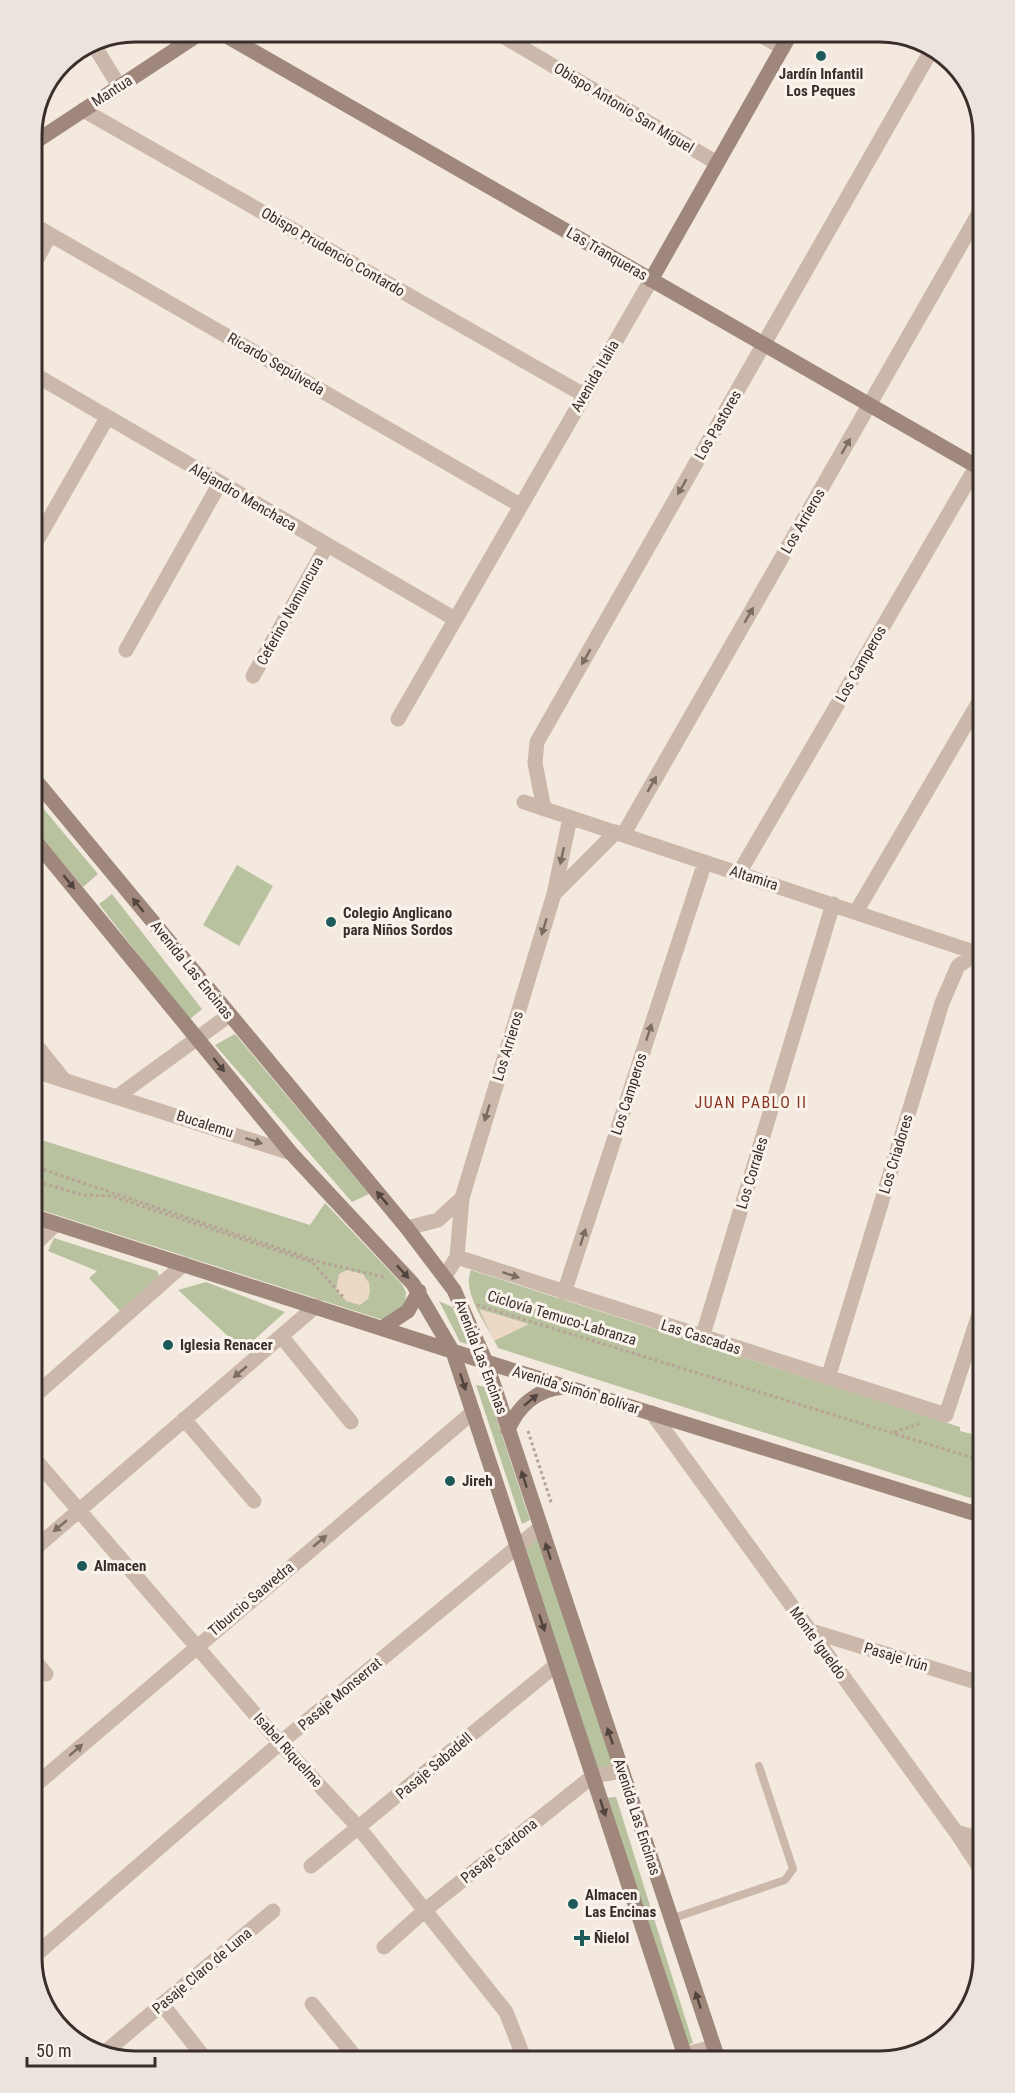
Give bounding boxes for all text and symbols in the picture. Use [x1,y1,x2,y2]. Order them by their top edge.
marker: Jardín Infantil Los Peques [814,49,828,63]
street label: Obispo Antonio San Miguel [551,59,697,157]
place label: Jardín Infantil Los Peques [779,65,863,100]
street label: Mantua [88,71,136,111]
street label: Obispo Prudencio Contardo [258,204,408,300]
street label: Las Tranqueras [563,224,651,284]
street label: Ricardo Sepúlveda [224,329,328,399]
street label: Avenida Italia [567,337,623,415]
street label: Los Pastores [691,387,745,463]
one-way arrow [841,438,852,454]
street label: Alejandro Menchaca [186,459,300,535]
one-way arrow [677,479,688,495]
street label: Los Arrieros [777,485,829,557]
street label: Ceferino Namuncura [253,554,327,668]
one-way arrow [744,607,755,623]
street label: Los Camperos [832,622,890,705]
one-way arrow [581,649,591,666]
one-way arrow [647,775,657,792]
one-way arrow [557,846,566,865]
street label: Altamira [727,862,781,894]
one-way arrow [62,874,75,890]
one-way arrow [132,898,145,913]
place label: Colegio Anglicano para Niños Sordos [343,904,453,939]
marker: Colegio Anglicano para Niños Sordos [324,915,338,929]
street label: Avenida Las Encinas [147,917,237,1023]
one-way arrow [539,918,548,936]
street label: Los Arrieros [489,1009,527,1083]
one-way arrow [645,1023,655,1041]
street label: Los Camperos [607,1051,651,1137]
one-way arrow [212,1058,225,1073]
district label: JUAN PABLO II [695,1093,808,1112]
one-way arrow [482,1104,491,1122]
street label: Bucalemu [174,1106,236,1142]
street label: Los Criadores [875,1112,917,1196]
street label: Los Corrales [733,1135,772,1211]
one-way arrow [245,1136,263,1146]
one-way arrow [375,1190,388,1206]
one-way arrow [578,1228,588,1246]
one-way arrow [396,1264,409,1279]
one-way arrow [502,1270,520,1280]
street label: Ciclovía Temuco-Labranza [485,1287,639,1349]
street label: Avenida Las Encinas [451,1297,511,1417]
street label: Las Cascadas [659,1316,743,1358]
place label: Iglesia Renacer [180,1336,273,1354]
marker: Iglesia Renacer [161,1338,175,1352]
street label: Avenida Simón Bolívar [510,1362,642,1418]
one-way arrow [233,1365,248,1378]
one-way arrow [459,1373,469,1391]
one-way arrow [523,1395,538,1407]
one-way arrow [519,1470,529,1488]
place label: Jireh [462,1472,493,1490]
marker: Jireh [443,1474,457,1488]
one-way arrow [52,1520,68,1533]
one-way arrow [312,1535,327,1548]
one-way arrow [543,1541,553,1559]
place label: Almacen [94,1557,146,1575]
street label: Tiburcio Saavedra [205,1558,297,1640]
marker: Almacen [75,1559,89,1573]
street label: Monte Igueldo [786,1603,850,1683]
one-way arrow [538,1614,548,1632]
street label: Pasaje Irún [862,1639,930,1675]
street label: Pasaje Monserrat [294,1654,386,1734]
street label: Isabel Riquelme [250,1709,326,1791]
one-way arrow [605,1726,614,1744]
street label: Pasaje Sabadell [392,1729,476,1803]
one-way arrow [68,1744,83,1757]
street label: Avenida Las Encinas [610,1756,664,1878]
one-way arrow [599,1799,608,1817]
street label: Pasaje Cardona [457,1815,541,1887]
place label: Almacen Las Encinas [585,1886,656,1921]
marker: Almacen Las Encinas [566,1897,580,1911]
street label: Pasaje Claro de Luna [149,1924,255,2018]
place label: Ñielol [594,1929,629,1947]
marker: Ñielol [575,1931,589,1945]
one-way arrow [693,1991,703,2009]
scale bar [27,2030,154,2068]
text: 50 m [36,2040,71,2061]

